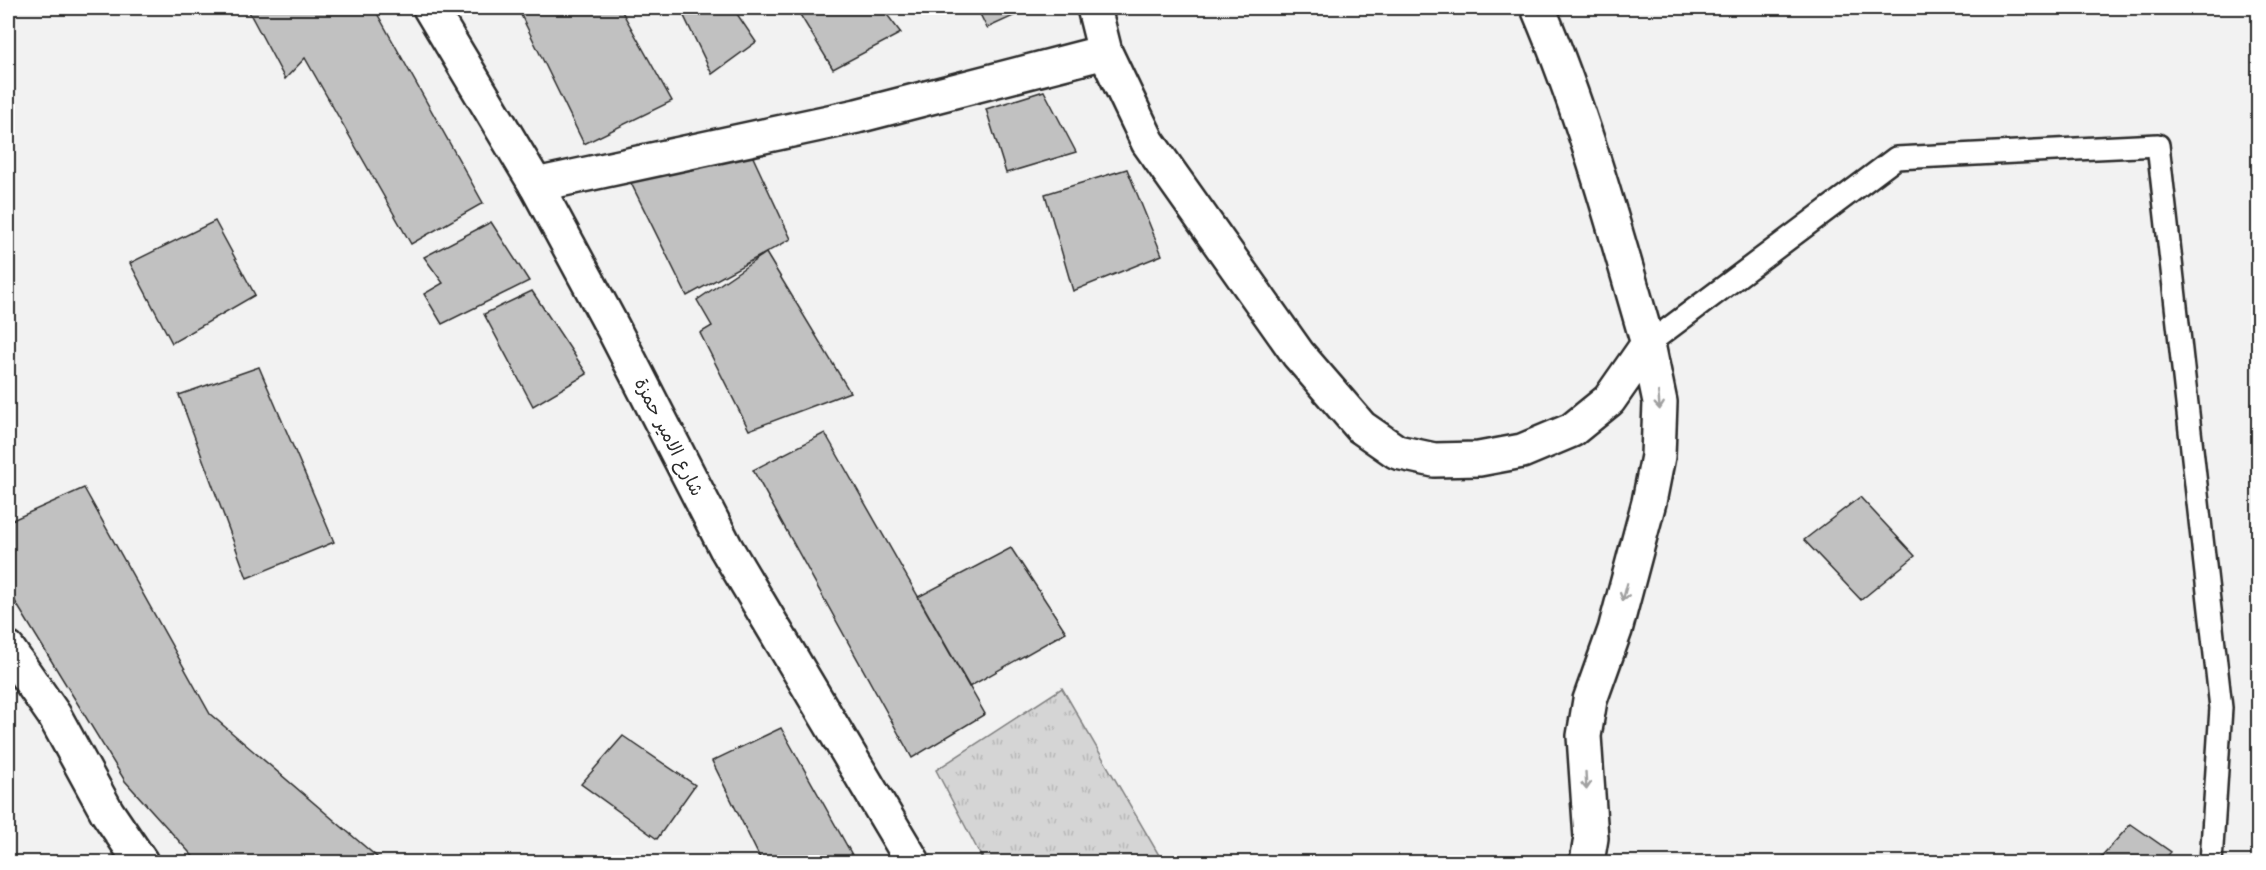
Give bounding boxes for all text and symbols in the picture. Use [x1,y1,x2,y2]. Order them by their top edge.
street label: شارع الامير حمزة [629,374,709,500]
one-way arrow [1654,391,1665,411]
one-way arrow [1619,582,1630,601]
one-way arrow [1580,770,1591,790]

